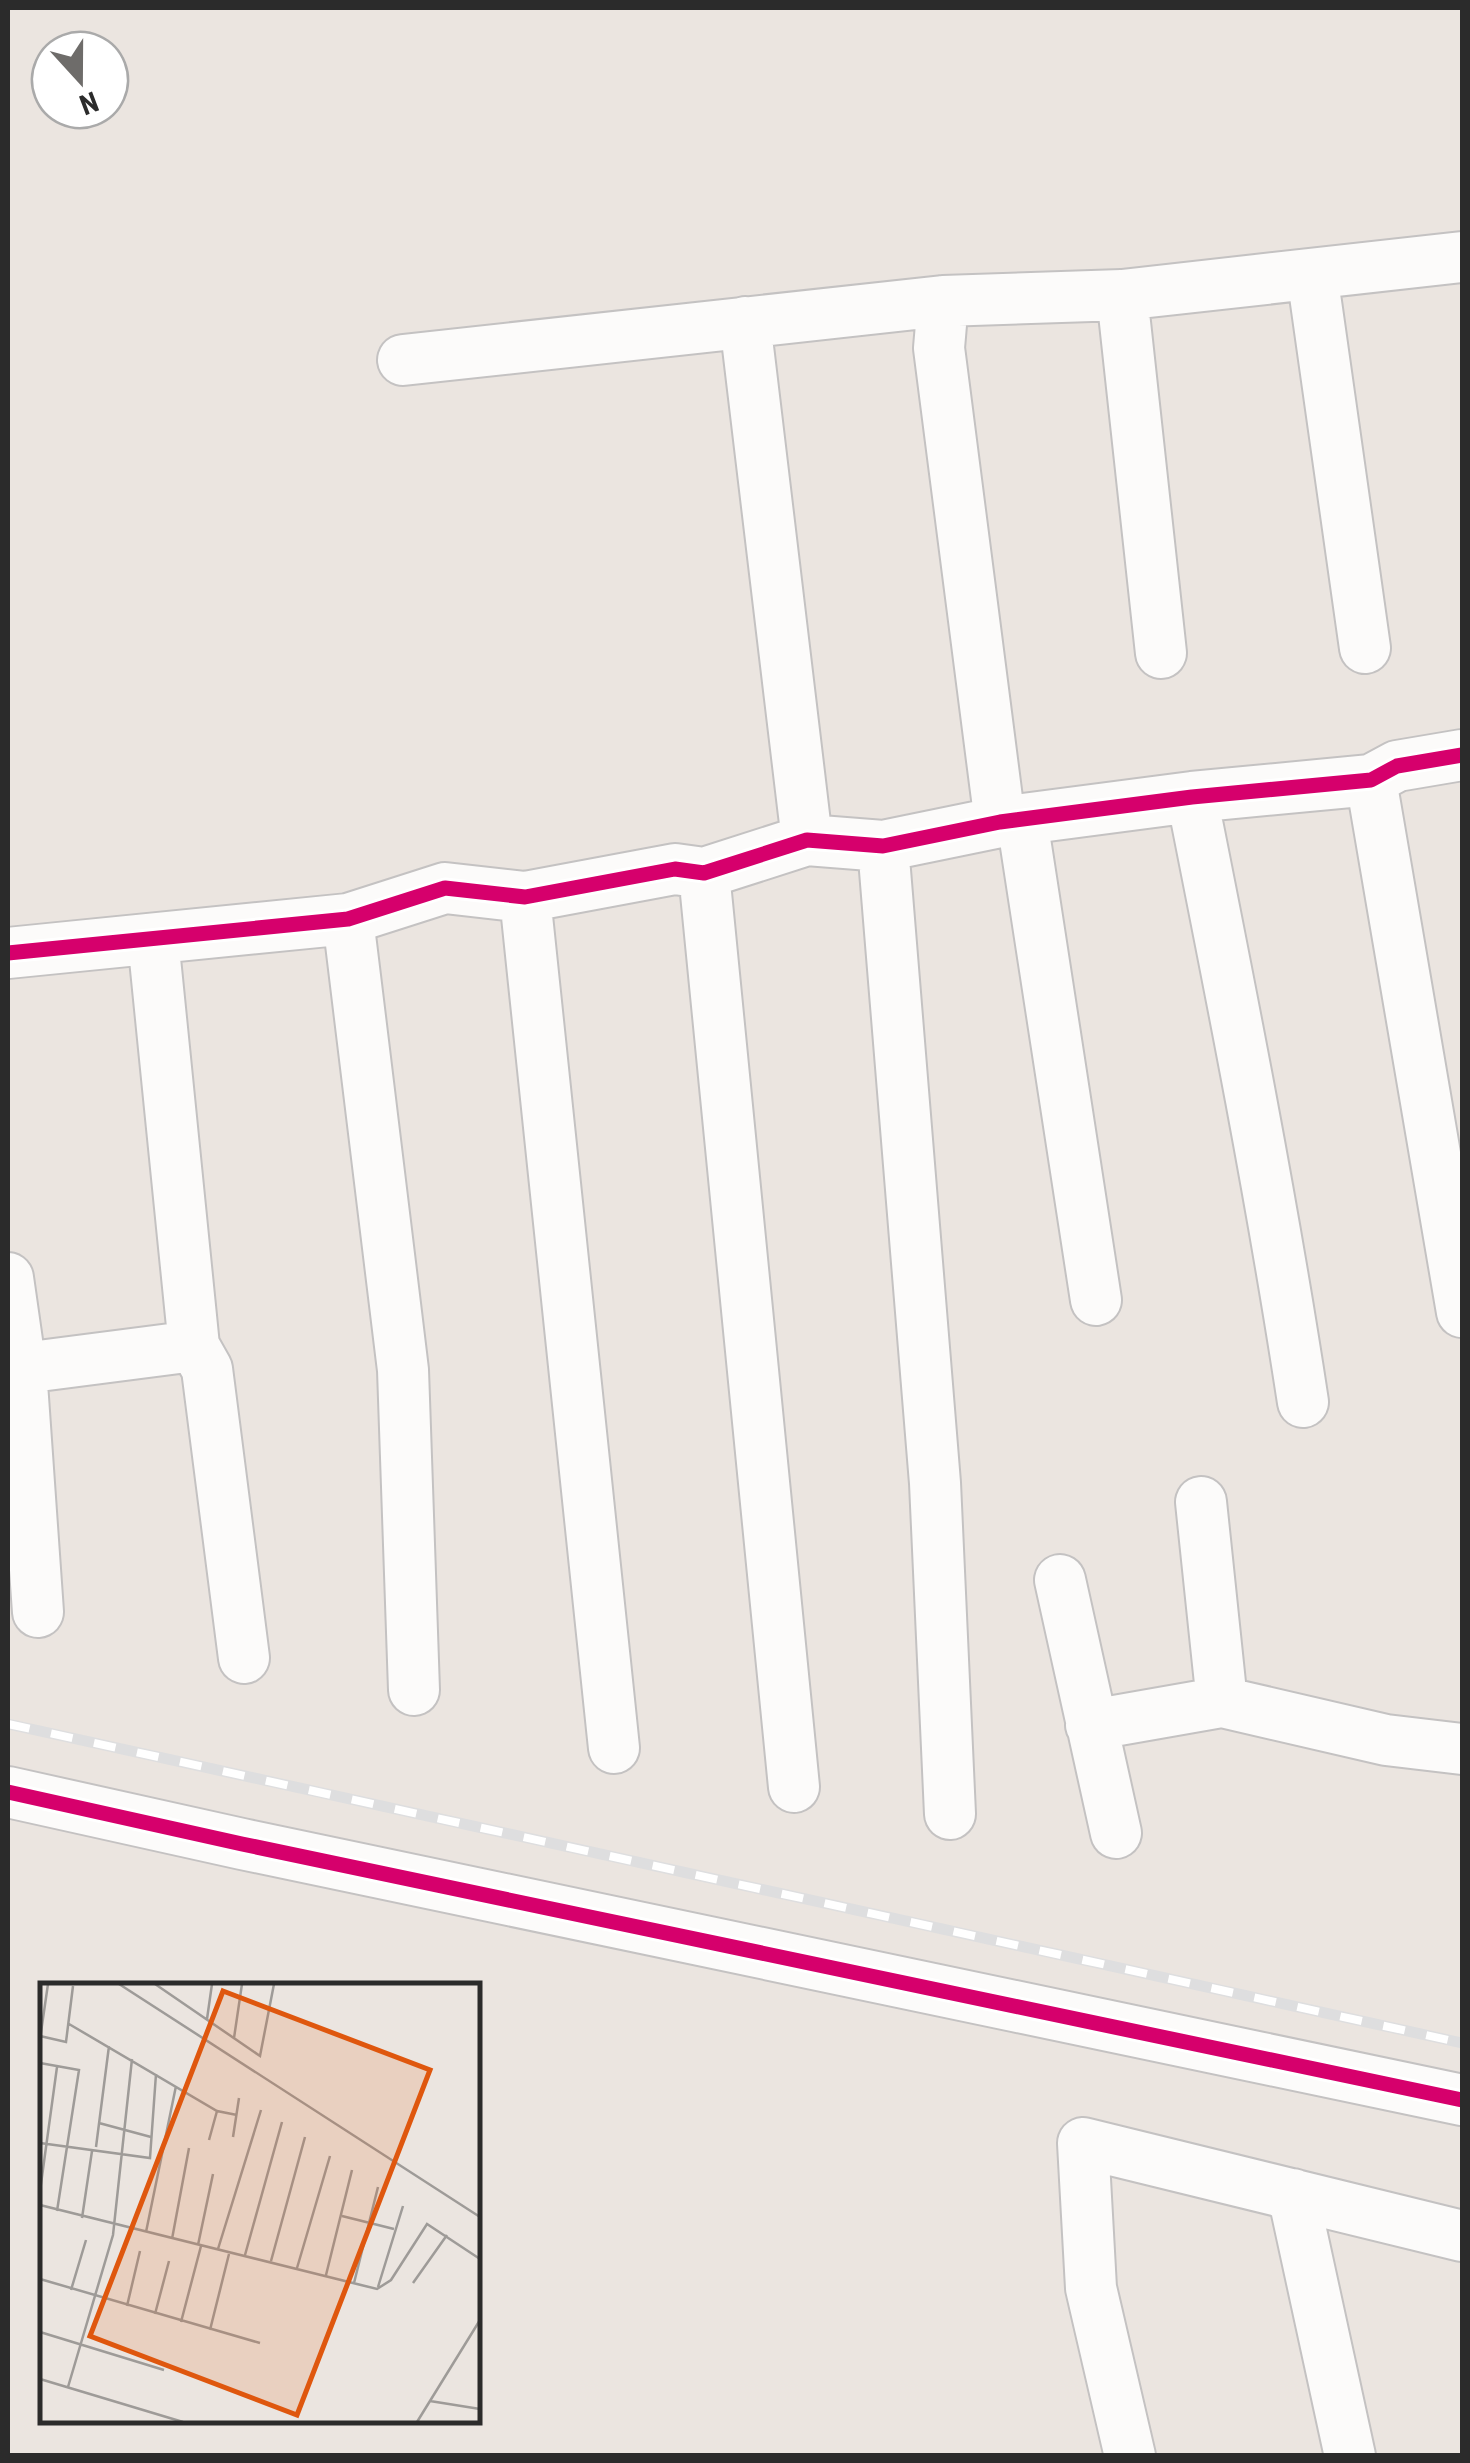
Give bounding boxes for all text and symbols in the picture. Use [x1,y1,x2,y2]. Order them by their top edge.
north arrow [30,30,130,130]
text: N [75,84,103,121]
inset map [40,1983,480,2423]

